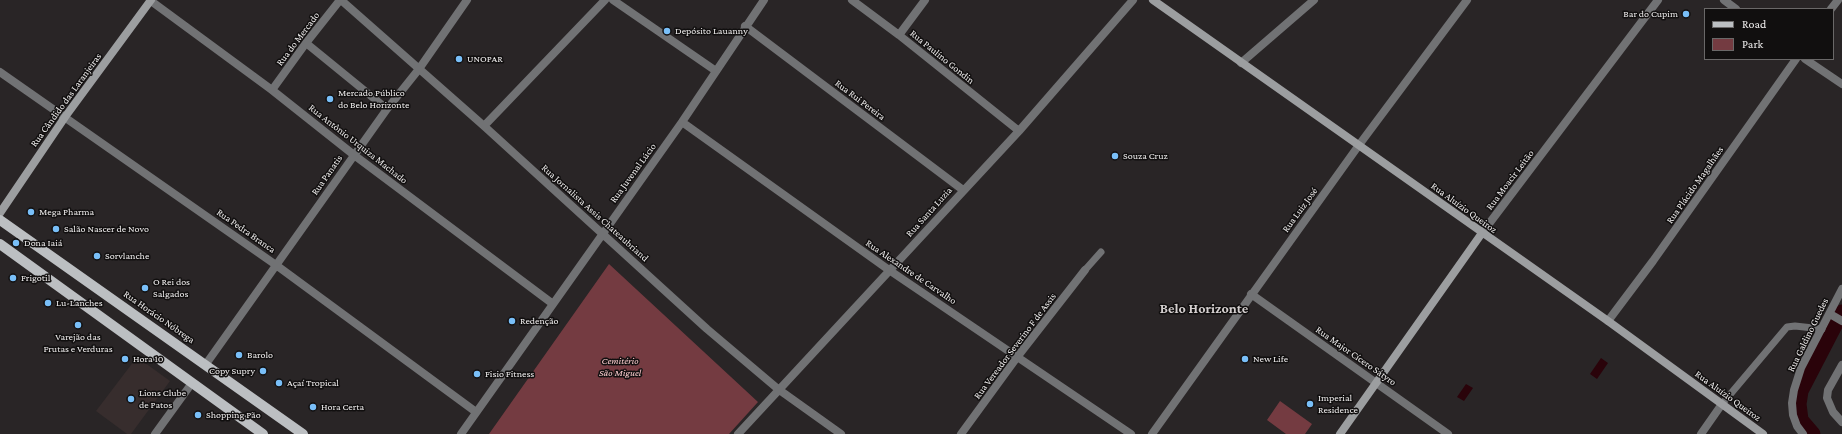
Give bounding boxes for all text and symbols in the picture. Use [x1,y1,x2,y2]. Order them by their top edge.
place label: Bar do Cupim [1623,8,1678,20]
legend [1704,8,1834,60]
marker: Bar do Cupim [1681,9,1691,19]
street label: Rua do Mercado [274,10,322,68]
text: Road [1742,17,1766,31]
place label: Depósito Lauanny [675,25,748,37]
marker: Depósito Lauanny [662,26,672,36]
street label: Rua Paulino Gondin [907,27,977,87]
text: Park [1742,37,1763,51]
street label: Rua Cândido das Laranjeiras [28,51,104,149]
place label: UNOPAR [467,53,503,65]
marker: UNOPAR [454,54,464,64]
street label: Rua Rui Pereira [832,77,888,123]
place label: Mercado Público do Belo Horizonte [338,87,409,110]
marker: Mercado Público do Belo Horizonte [325,94,335,104]
street label: Rua Antônio Urquiza Machado [306,102,410,186]
street label: Rua Juvenal Lúcio [607,141,659,205]
street label: Rua Plácido Magalhães [1664,144,1726,226]
street label: Rua Moacir Leitão [1483,148,1537,212]
place label: Souza Cruz [1123,150,1168,162]
marker: Souza Cruz [1110,151,1120,161]
street label: Rua Panatis [309,152,345,198]
street label: Rua Jornalista Assis Chateaubriand [539,162,651,264]
street label: Rua Aluízio Queiroz [1429,180,1499,236]
street label: Rua Santa Luzia [903,184,955,240]
street label: Rua Luiz José [1280,185,1320,235]
place label: Mega Pharma [39,206,94,218]
street label: Rua Pedra Branca [214,206,278,256]
marker: Mega Pharma [26,207,36,217]
place label: Salão Nascer de Novo [64,223,149,235]
marker: Salão Nascer de Novo [51,224,61,234]
place label: Dona Iaiá [24,237,62,249]
street label: Rua Alexandre de Carvalho [863,237,959,307]
marker: Dona Iaiá [11,238,21,248]
place label: Sorvlanche [105,250,149,262]
marker: Sorvlanche [92,251,102,261]
place label: Frigotil [21,272,50,284]
marker: Frigotil [8,273,18,283]
place label: O Rei dos Salgados [153,276,190,300]
marker: O Rei dos Salgados [140,283,150,293]
street label: Rua Horácio Nóbrega [121,288,197,346]
street label: Rua Vereador Severino F de Assis [971,291,1059,401]
street label: Rua Galdino Guedes [1785,296,1831,374]
place label: Lu-Lanches [56,297,103,309]
marker: Lu-Lanches [43,298,53,308]
district label: Belo Horizonte [1160,301,1248,317]
place label: Redenção [520,315,559,327]
marker: Redenção [507,316,517,326]
marker: Varejão das Frutas e Verduras [73,320,83,330]
street label: Rua Major Cícero Sátyro [1313,324,1399,388]
place label: Varejão das Frutas e Verduras [43,331,113,354]
place label: Barolo [247,349,273,361]
marker: Barolo [234,350,244,360]
place label: Hora 10 [133,353,163,365]
place label: New Life [1253,353,1288,365]
marker: Hora 10 [120,354,130,364]
marker: New Life [1240,354,1250,364]
park label: Cemitério São Miguel [599,355,641,378]
place label: Copy Supry [209,365,255,377]
marker: Copy Supry [258,366,268,376]
place label: Fisio Fitness [485,368,534,380]
street label: Rua Aluízio Queiroz [1693,368,1763,424]
marker: Fisio Fitness [472,369,482,379]
place label: Açaí Tropical [287,377,339,389]
marker: Açaí Tropical [274,378,284,388]
place label: Lions Clube de Patos [139,387,186,410]
place label: Imperial Residence [1318,392,1358,416]
marker: Lions Clube de Patos [126,394,136,404]
marker: Imperial Residence [1305,399,1315,409]
place label: Hora Certa [321,401,364,413]
marker: Hora Certa [308,402,318,412]
place label: Shopping Pão [206,409,261,421]
marker: Shopping Pão [193,410,203,420]

